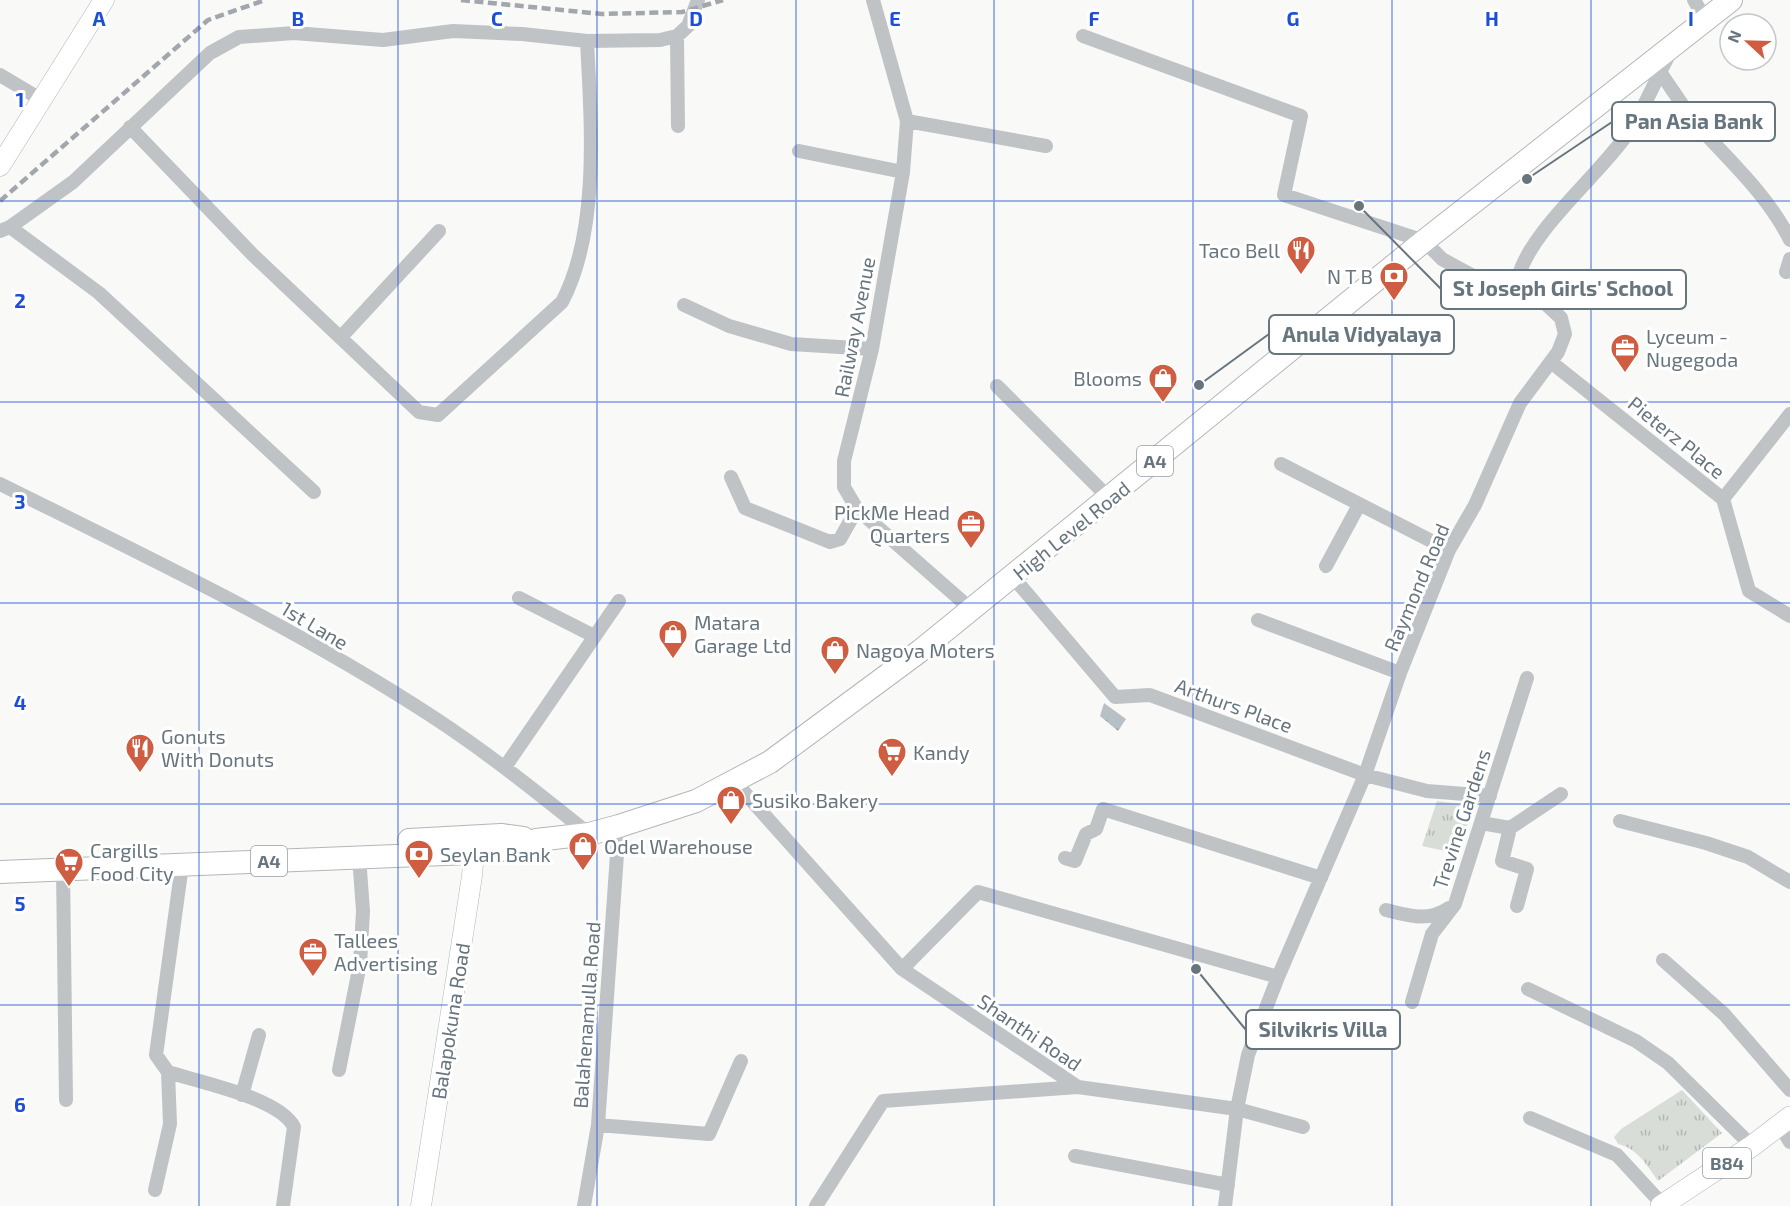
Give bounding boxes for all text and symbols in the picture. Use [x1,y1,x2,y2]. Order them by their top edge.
text: A [92,6,106,30]
text: B [292,6,304,30]
text: C [491,6,503,30]
text: D [689,6,703,30]
text: E [889,6,901,30]
text: F [1088,6,1100,30]
text: G [1287,6,1299,30]
text: H [1485,6,1499,30]
text: I [1688,6,1694,30]
north arrow [1718,12,1778,72]
text: N [1723,27,1745,45]
text: 1 [16,87,24,111]
callout: Pan Asia Bank [1612,102,1775,141]
text: Pan Asia Bank [1625,108,1763,133]
restaurant icon: Taco Bell [1285,234,1317,276]
place label: Taco Bell [1199,238,1280,262]
street label: Railway Avenue [829,255,879,399]
bank icon: N T B [1378,260,1410,302]
place label: N T B [1327,264,1373,288]
callout: St Joseph Girls' School [1441,270,1686,309]
text: St Joseph Girls' School [1453,275,1673,300]
text: 2 [14,288,26,312]
callout: Anula Vidyalaya [1269,315,1454,354]
text: Anula Vidyalaya [1282,321,1442,347]
place label: Lyceum - Nugegoda [1646,324,1738,371]
office icon: Lyceum - Nugegoda [1609,332,1641,374]
shop icon: Blooms [1147,362,1179,404]
place label: Blooms [1073,366,1142,390]
street label: Pieterz Place [1624,391,1730,483]
road number: A4 [1137,446,1173,476]
street label: High Level Road [1008,475,1134,585]
text: 3 [14,489,26,513]
place label: PickMe Head Quarters [834,500,950,547]
office icon: PickMe Head Quarters [955,508,987,550]
street label: Raymond Road [1378,520,1454,654]
street label: 1st Lane [277,596,353,654]
place label: Matara Garage Ltd [694,610,792,657]
shop icon: Matara Garage Ltd [657,618,689,660]
shop icon: Nagoya Moters [819,634,851,676]
place label: Nagoya Moters [856,638,995,662]
street label: Arthurs Place [1172,673,1296,737]
text: 4 [14,690,27,714]
place label: Gonuts With Donuts [161,724,274,771]
restaurant icon: Gonuts With Donuts [124,732,156,774]
supermarket icon: Kandy [876,736,908,778]
place label: Kandy [913,740,970,764]
street label: Trevine Gardens [1427,746,1495,892]
shop icon: Susiko Bakery [715,784,747,826]
place label: Susiko Bakery [752,788,878,812]
shop icon: Odel Warehouse [567,830,599,872]
place label: Odel Warehouse [604,834,753,858]
place label: Cargills Food City [90,838,174,885]
bank icon: Seylan Bank [403,838,435,880]
place label: Seylan Bank [440,842,551,866]
supermarket icon: Cargills Food City [53,846,85,888]
road number: A4 [251,846,287,876]
text: 5 [14,891,26,915]
street label: Balahenamulla Road [567,921,605,1109]
place label: Tallees Advertising [334,928,438,975]
office icon: Tallees Advertising [297,936,329,978]
street label: Balapokuna Road [426,941,474,1101]
street label: Shanthi Road [973,988,1087,1076]
callout: Silvikris Villa [1246,1010,1400,1049]
text: Silvikris Villa [1259,1016,1387,1041]
text: 6 [14,1092,26,1116]
road number: B84 [1703,1148,1751,1178]

